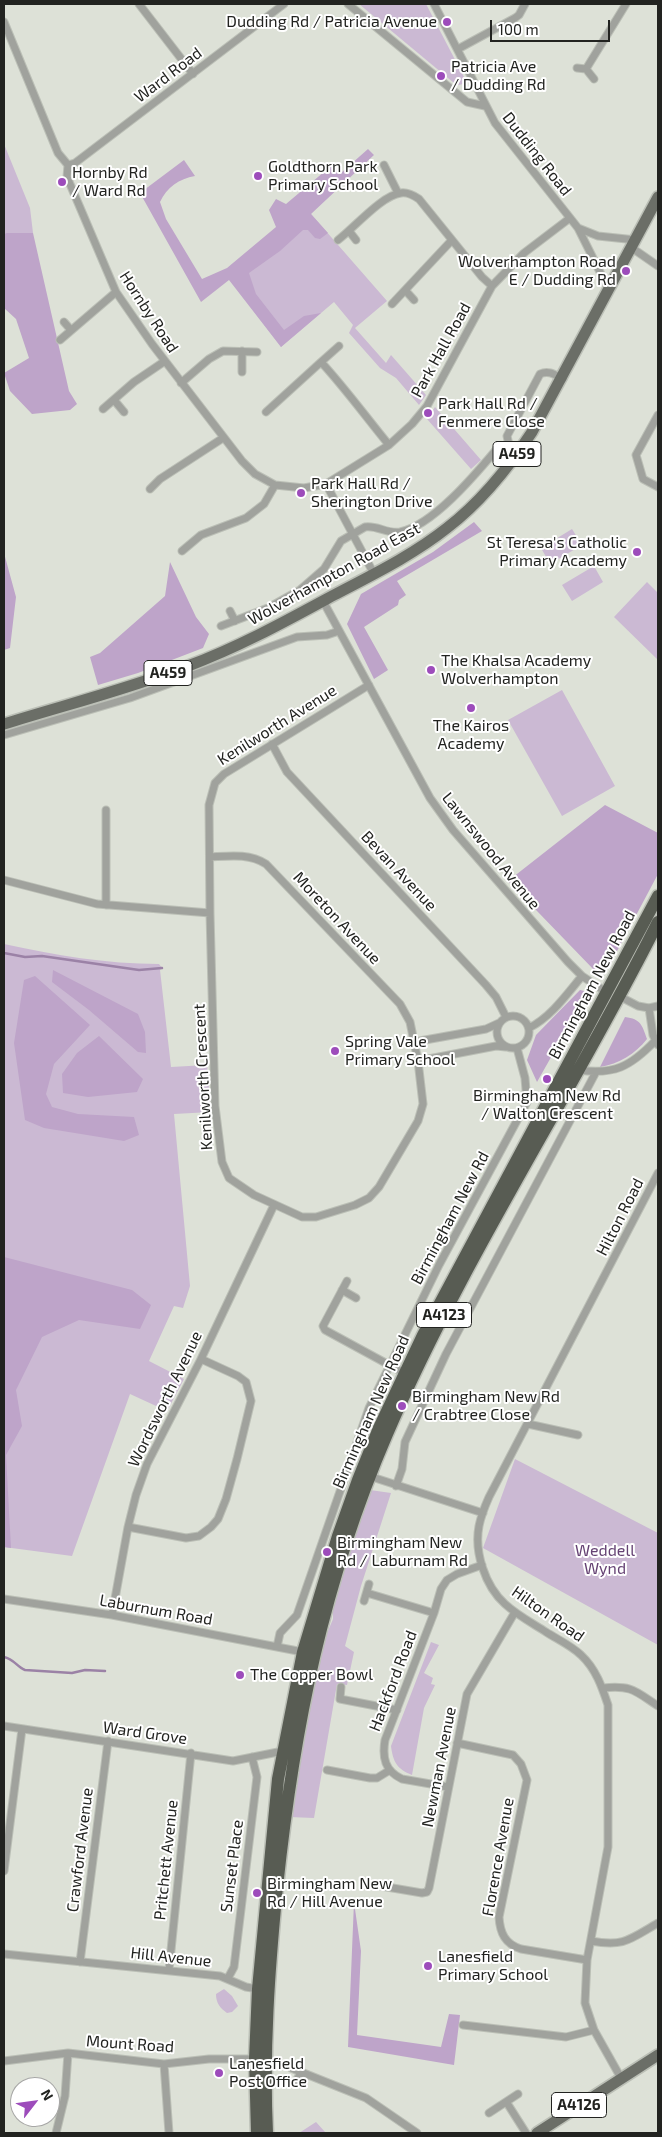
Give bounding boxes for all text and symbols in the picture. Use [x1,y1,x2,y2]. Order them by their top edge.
scale bar [492,10,612,42]
place label: Dudding Rd / Patricia Avenue [226,12,437,32]
marker: Dudding Rd / Patricia Avenue [441,16,453,28]
text: 100 m [498,20,539,38]
street label: Ward Road [130,43,206,107]
place label: Patricia Ave / Dudding Rd [451,57,546,95]
marker: Patricia Ave / Dudding Rd [435,70,447,82]
street label: Dudding Road [498,108,576,200]
place label: Goldthorn Park Primary School [268,157,378,195]
place label: Hornby Rd / Ward Rd [72,163,148,201]
marker: Goldthorn Park Primary School [252,170,264,182]
marker: Hornby Rd / Ward Rd [56,176,68,188]
place label: Wolverhampton Road E / Dudding Rd [458,252,616,290]
marker: Wolverhampton Road E / Dudding Rd [620,265,632,277]
street label: Hornby Road [116,268,182,356]
street label: Park Hall Road [407,299,475,401]
place label: Park Hall Rd / Fenmere Close [438,394,545,432]
marker: Park Hall Rd / Fenmere Close [422,407,434,419]
road number: A459 [493,442,541,466]
place label: Park Hall Rd / Sherington Drive [311,474,433,512]
marker: Park Hall Rd / Sherington Drive [295,487,307,499]
street label: Wolverhampton Road East [245,519,423,629]
place label: St Teresa's Catholic Primary Academy [487,533,627,571]
marker: St Teresa's Catholic Primary Academy [631,546,643,558]
place label: The Khalsa Academy Wolverhampton [441,651,591,689]
road number: A459 [144,660,192,686]
marker: The Khalsa Academy Wolverhampton [425,664,437,676]
street label: Kenilworth Avenue [214,681,340,769]
marker: The Kairos Academy [465,702,477,714]
place label: The Kairos Academy [433,716,509,754]
street label: Lawnswood Avenue [438,789,544,913]
street label: Bevan Avenue [357,827,441,915]
street label: Moreton Avenue [289,868,385,968]
street label: Birmingham New Road [545,907,639,1063]
street label: Kenilworth Crescent [190,1003,216,1151]
place label: Spring Vale Primary School [345,1032,455,1070]
marker: Spring Vale Primary School [329,1045,341,1057]
marker: Birmingham New Rd / Walton Crescent [541,1073,553,1085]
place label: Birmingham New Rd / Walton Crescent [473,1086,621,1124]
street label: Birmingham New Rd [407,1148,493,1288]
street label: Hilton Road [592,1175,648,1259]
road number: A4123 [416,1302,472,1328]
street label: Wordsworth Avenue [124,1328,206,1470]
street label: Birmingham New Road [329,1332,413,1492]
place label: Birmingham New Rd / Crabtree Close [412,1387,560,1425]
marker: Birmingham New Rd / Crabtree Close [396,1400,408,1412]
place label: Birmingham New Rd / Laburnam Rd [337,1533,468,1571]
park label: Weddell Wynd [575,1541,635,1579]
marker: Birmingham New Rd / Laburnam Rd [321,1546,333,1558]
street label: Hilton Road [508,1582,588,1646]
street label: Laburnum Road [98,1591,214,1629]
street label: Hackford Road [365,1628,421,1734]
place label: The Copper Bowl [250,1665,373,1685]
marker: The Copper Bowl [234,1669,246,1681]
street label: Newman Avenue [418,1705,460,1829]
street label: Ward Grove [102,1718,188,1748]
street label: Crawford Avenue [63,1787,97,1913]
street label: Florence Avenue [478,1796,518,1918]
street label: Pritchett Avenue [150,1799,182,1921]
street label: Sunset Place [217,1819,247,1913]
place label: Birmingham New Rd / Hill Avenue [267,1874,392,1912]
marker: Birmingham New Rd / Hill Avenue [251,1887,263,1899]
street label: Hill Avenue [130,1943,212,1971]
place label: Lanesfield Primary School [438,1947,548,1985]
marker: Lanesfield Primary School [422,1960,434,1972]
street label: Mount Road [85,2031,175,2057]
place label: Lanesfield Post Office [229,2054,307,2092]
marker: Lanesfield Post Office [213,2067,225,2079]
north arrow [10,2077,60,2127]
text: N [38,2086,57,2103]
road number: A4126 [552,2092,606,2118]

